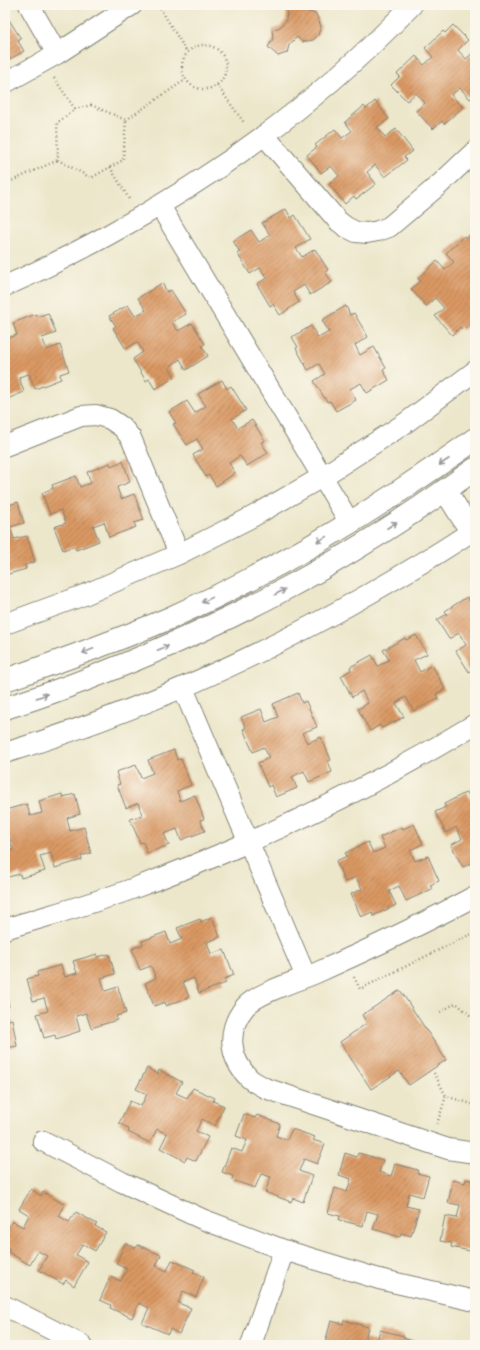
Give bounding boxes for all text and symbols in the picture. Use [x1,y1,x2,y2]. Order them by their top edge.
one-way arrow [439,458,450,466]
one-way arrow [386,521,397,529]
one-way arrow [316,536,328,544]
one-way arrow [274,587,286,595]
one-way arrow [202,597,214,604]
one-way arrow [156,644,168,651]
one-way arrow [82,648,94,655]
one-way arrow [36,691,48,699]

